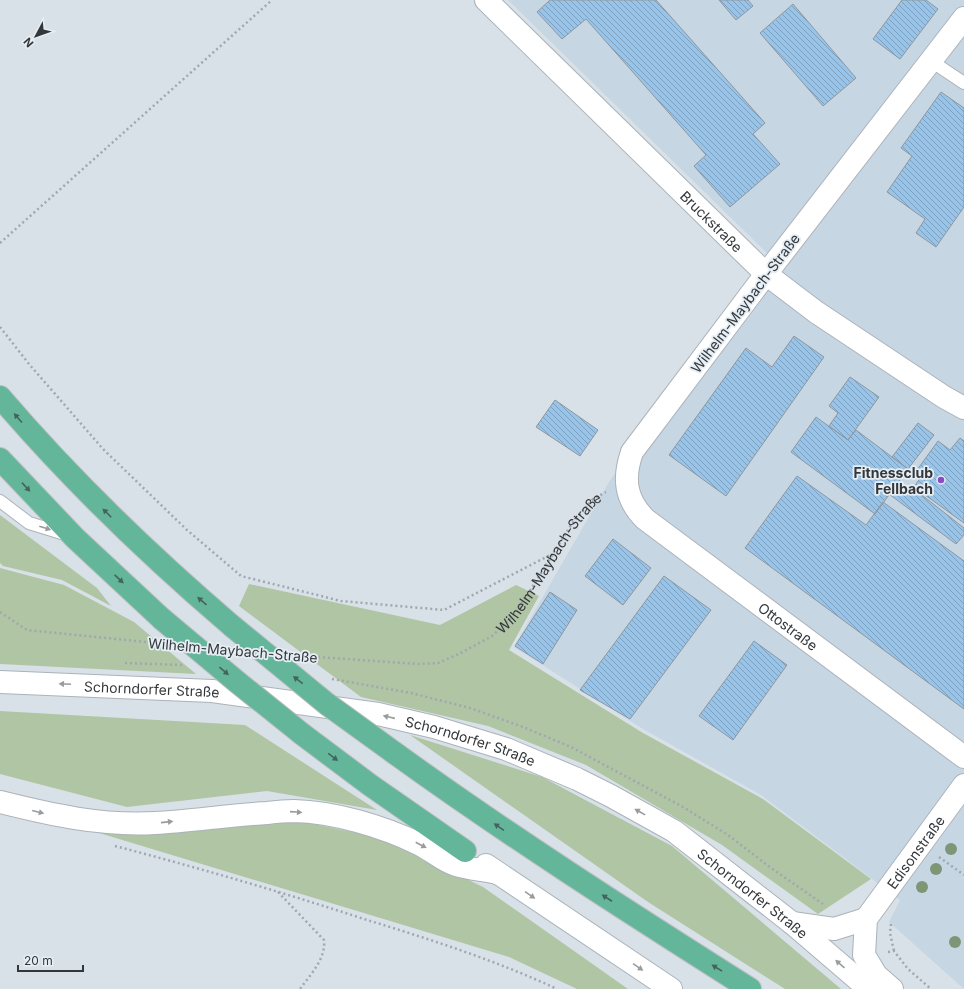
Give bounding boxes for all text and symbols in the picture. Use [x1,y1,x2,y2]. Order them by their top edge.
north arrow [16,16,56,56]
text: N [20,35,36,50]
street label: Bruckstraße [677,187,747,255]
street label: Wilhelm-Maybach-Straße [687,230,803,376]
one-way arrow [13,413,23,423]
place label: Fitnessclub Fellbach [854,464,933,497]
marker: Fitnessclub Fellbach [936,475,946,485]
one-way arrow [21,482,31,492]
street label: Wilhelm-Maybach-Straße [492,488,604,637]
one-way arrow [102,508,112,517]
one-way arrow [39,525,51,531]
one-way arrow [114,574,124,583]
one-way arrow [197,597,208,606]
street label: Ottostraße [755,598,821,654]
street label: Wilhelm-Maybach-Straße [148,634,318,666]
one-way arrow [218,666,229,675]
one-way arrow [292,676,303,685]
street label: Schorndorfer Straße [84,677,221,700]
one-way arrow [59,680,71,687]
street label: Schorndorfer Straße [404,712,538,769]
one-way arrow [382,713,395,719]
one-way arrow [328,753,339,762]
one-way arrow [290,808,302,815]
one-way arrow [634,808,646,815]
one-way arrow [32,809,44,815]
street label: Edisonstraße [883,812,948,892]
one-way arrow [161,819,173,825]
one-way arrow [493,823,504,831]
one-way arrow [415,842,426,849]
street label: Schorndorfer Straße [694,844,812,941]
one-way arrow [524,891,535,898]
one-way arrow [602,894,612,902]
scale bar [18,947,83,973]
text: 20 m [24,953,53,968]
one-way arrow [834,959,845,968]
one-way arrow [633,963,643,971]
one-way arrow [712,964,722,972]

